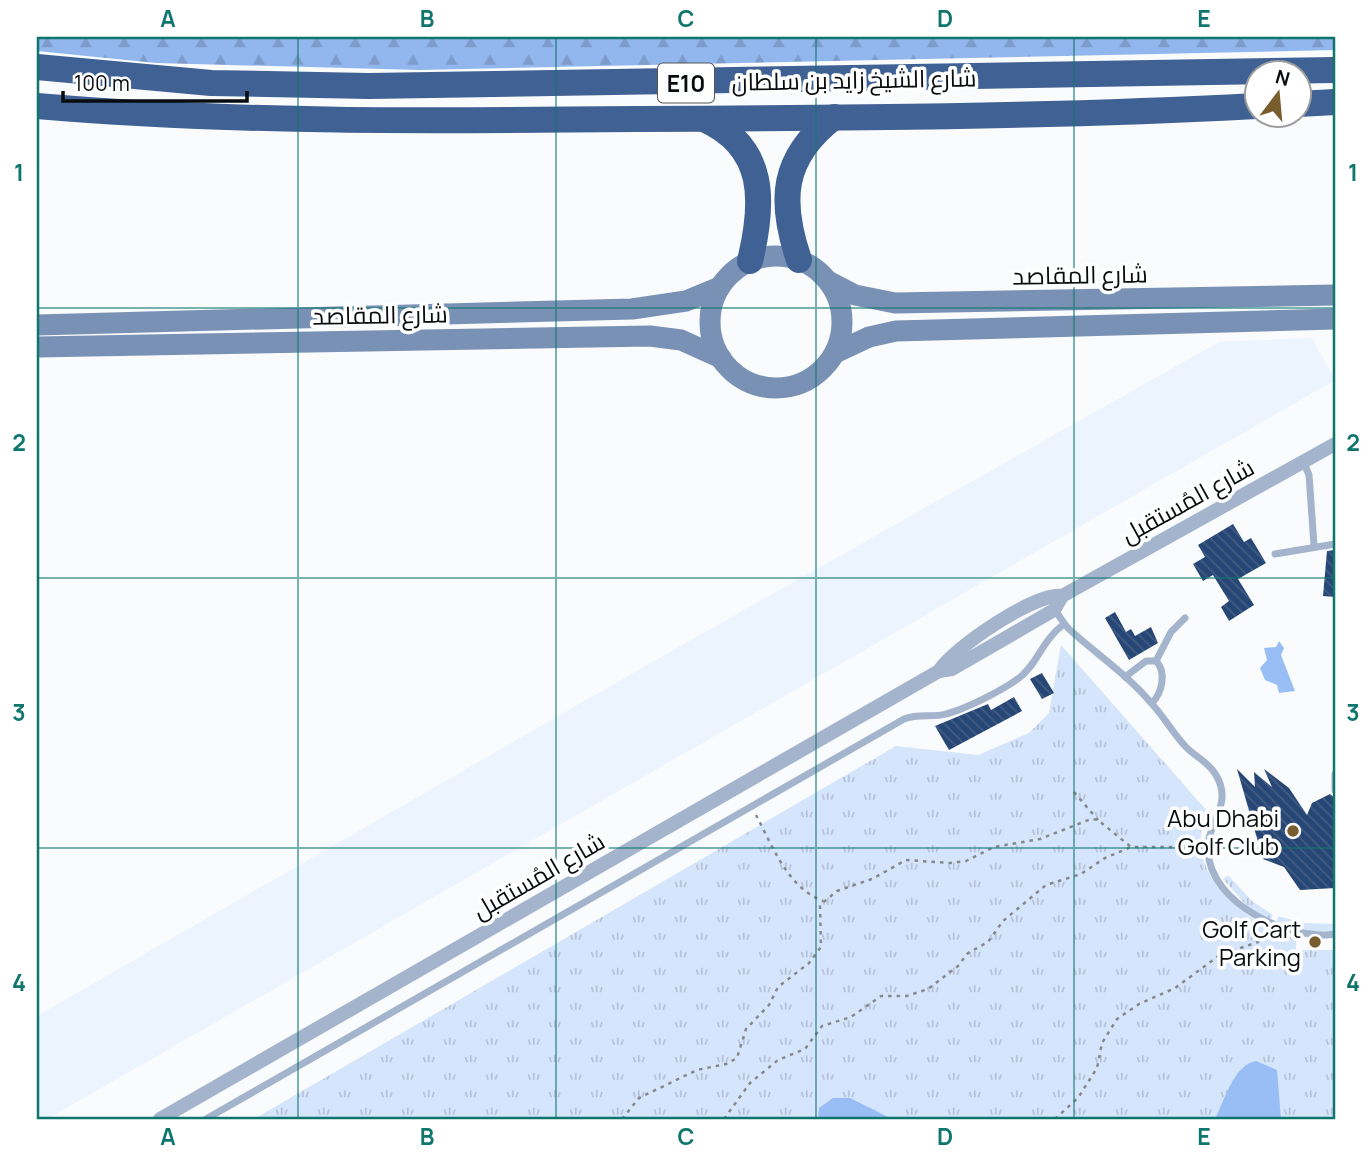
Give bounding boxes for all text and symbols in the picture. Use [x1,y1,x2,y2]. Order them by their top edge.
text: A [160,2,176,34]
text: B [420,2,434,34]
text: C [678,2,695,34]
text: D [937,2,953,34]
text: E [1197,2,1211,34]
scale bar [63,60,247,104]
street label: شارع الشيخ زايد بن سلطان [731,60,977,99]
north arrow [1242,60,1312,130]
text: N [1273,63,1293,92]
road number: E10 [658,64,714,102]
text: 100 m [74,69,130,97]
text: 1 [14,156,24,188]
text: 1 [1348,156,1358,188]
street label: شارع المقاصد [1012,256,1148,293]
street label: شارع المقاصد [312,296,448,333]
text: 2 [12,426,26,458]
text: 2 [1346,426,1360,458]
street label: شارع المُستقبل [1115,450,1260,551]
text: 3 [12,696,26,728]
text: 3 [1346,696,1360,728]
place label: Abu Dhabi Golf Club [1167,801,1279,862]
marker: Abu Dhabi Golf Club [1285,823,1301,839]
street label: شارع المُستقبل [466,824,611,927]
place label: Golf Cart Parking [1202,912,1301,973]
marker: Golf Cart Parking [1307,934,1323,950]
text: 4 [12,966,26,998]
text: 4 [1346,966,1360,998]
text: A [160,1120,176,1152]
text: B [420,1120,434,1152]
text: C [678,1120,695,1152]
text: D [937,1120,953,1152]
text: E [1197,1120,1211,1152]

